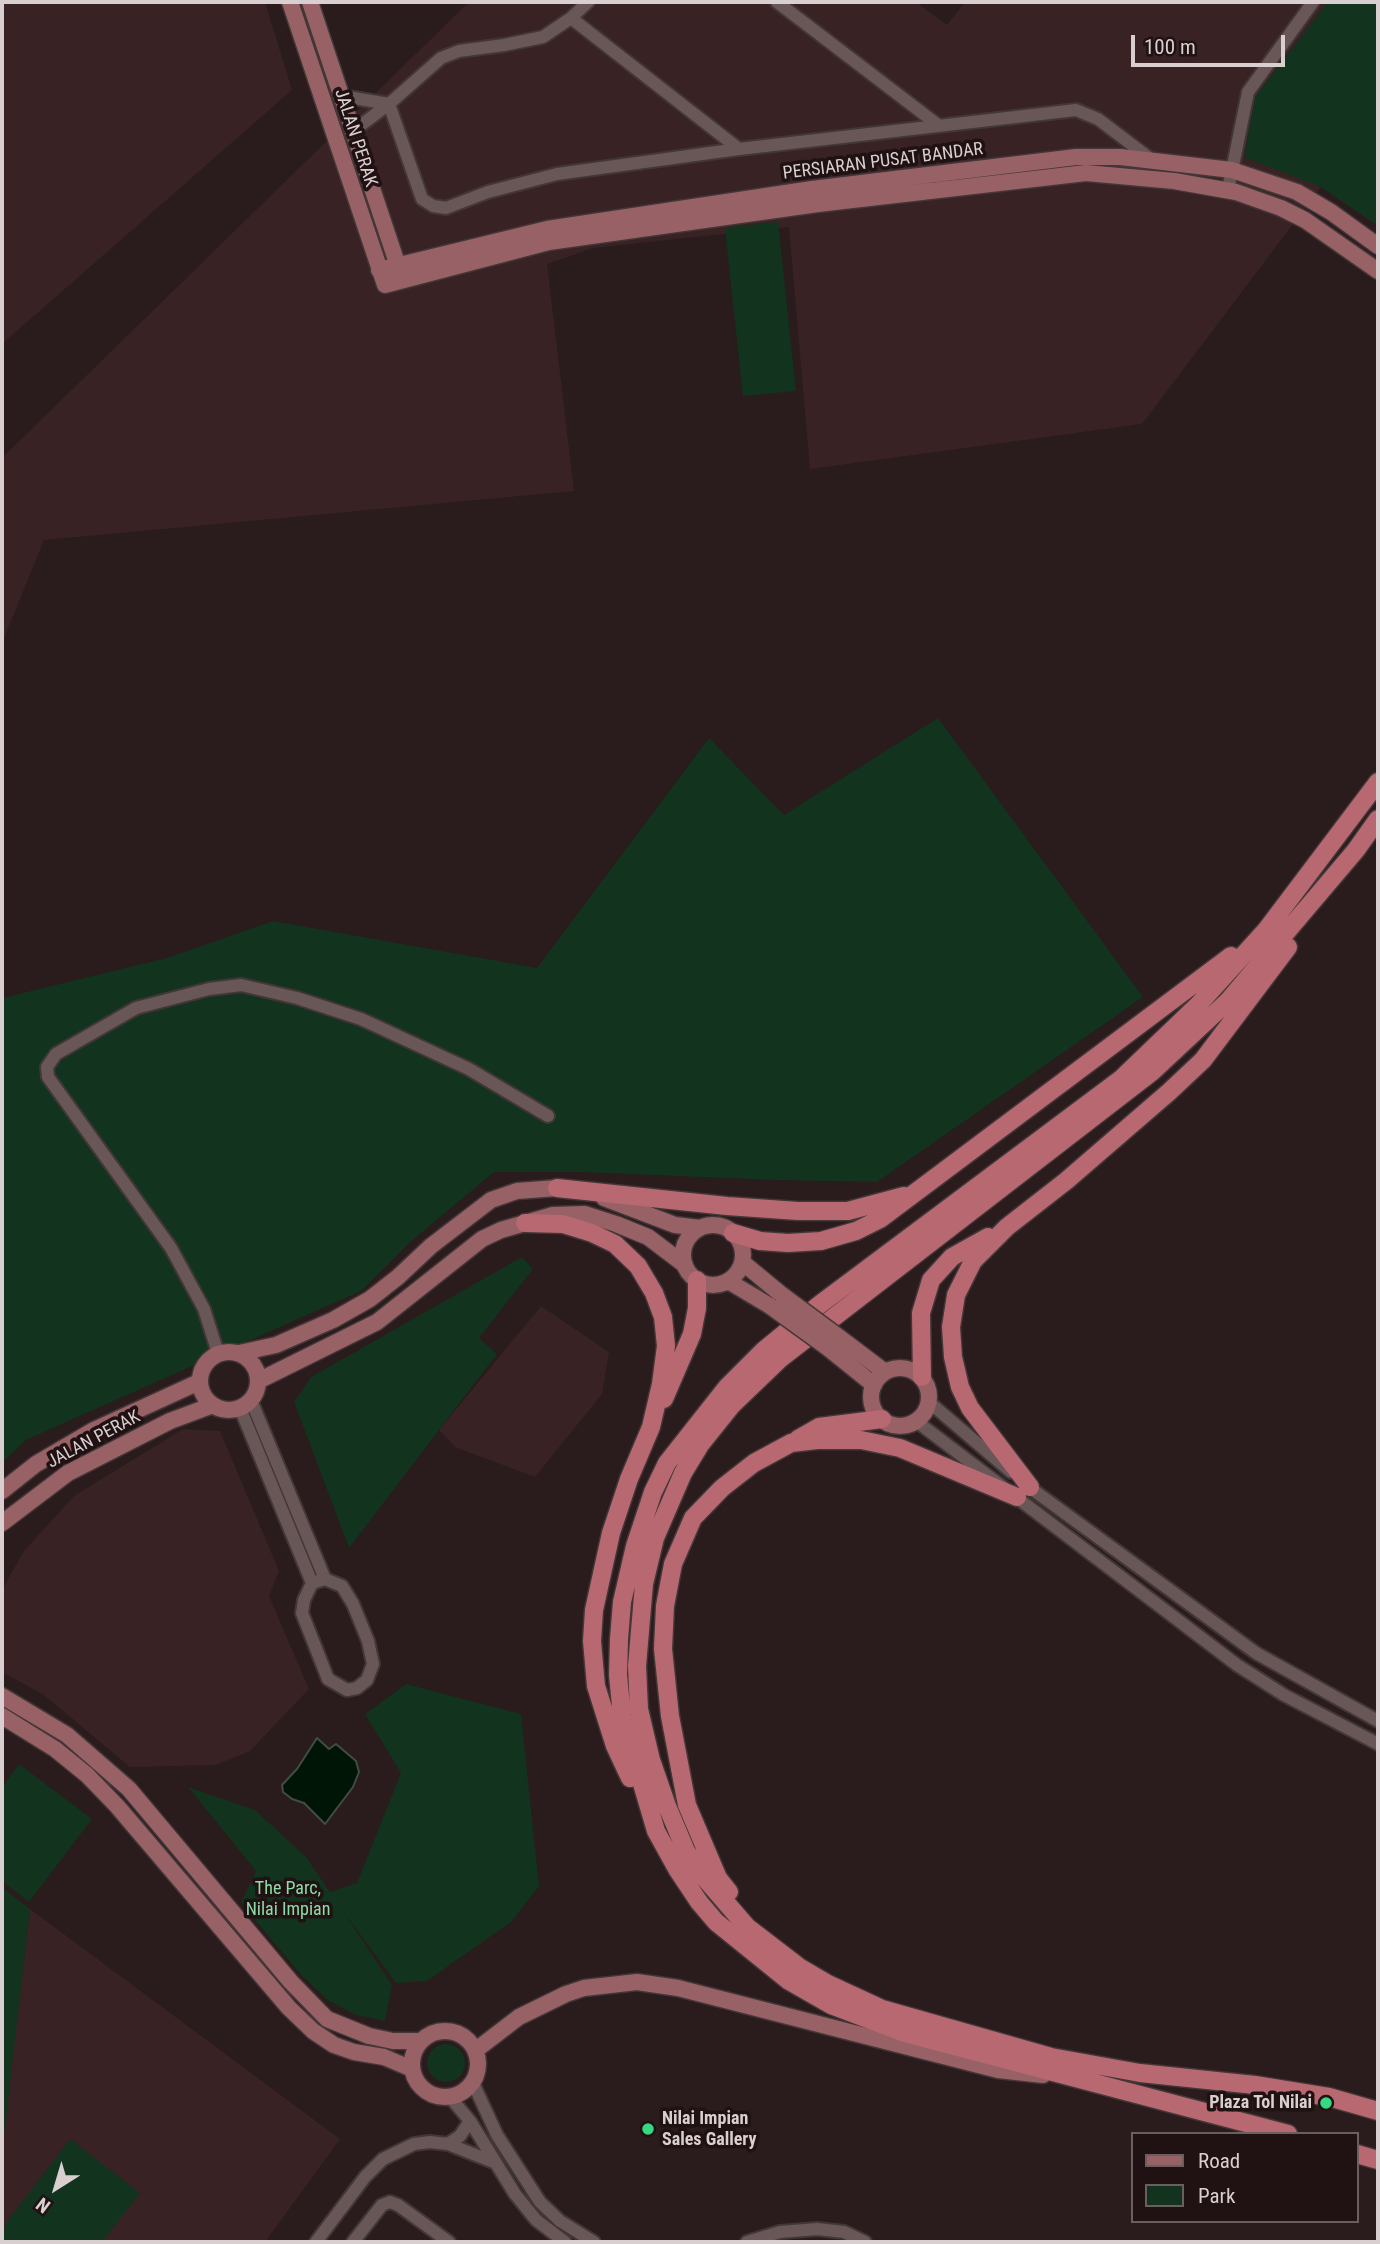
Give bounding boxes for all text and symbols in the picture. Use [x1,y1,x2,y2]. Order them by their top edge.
scale bar [1135,21,1289,65]
text: 100 m [1144,35,1196,59]
street label: JALAN PERAK [329,86,381,190]
street label: PERSIARAN PUSAT BANDAR [782,139,984,185]
street label: JALAN PERAK [44,1407,144,1473]
park label: The Parc, Nilai Impian [246,1878,330,1920]
place label: Plaza Tol Nilai [1209,2092,1312,2114]
marker: Plaza Tol Nilai [1318,2095,1334,2111]
place label: Nilai Impian Sales Gallery [662,2108,756,2150]
marker: Nilai Impian Sales Gallery [640,2121,656,2137]
legend [1132,2132,1359,2223]
text: Road [1198,2149,1240,2173]
north arrow [21,2153,91,2223]
text: Park [1198,2184,1235,2208]
text: N [31,2192,55,2218]

